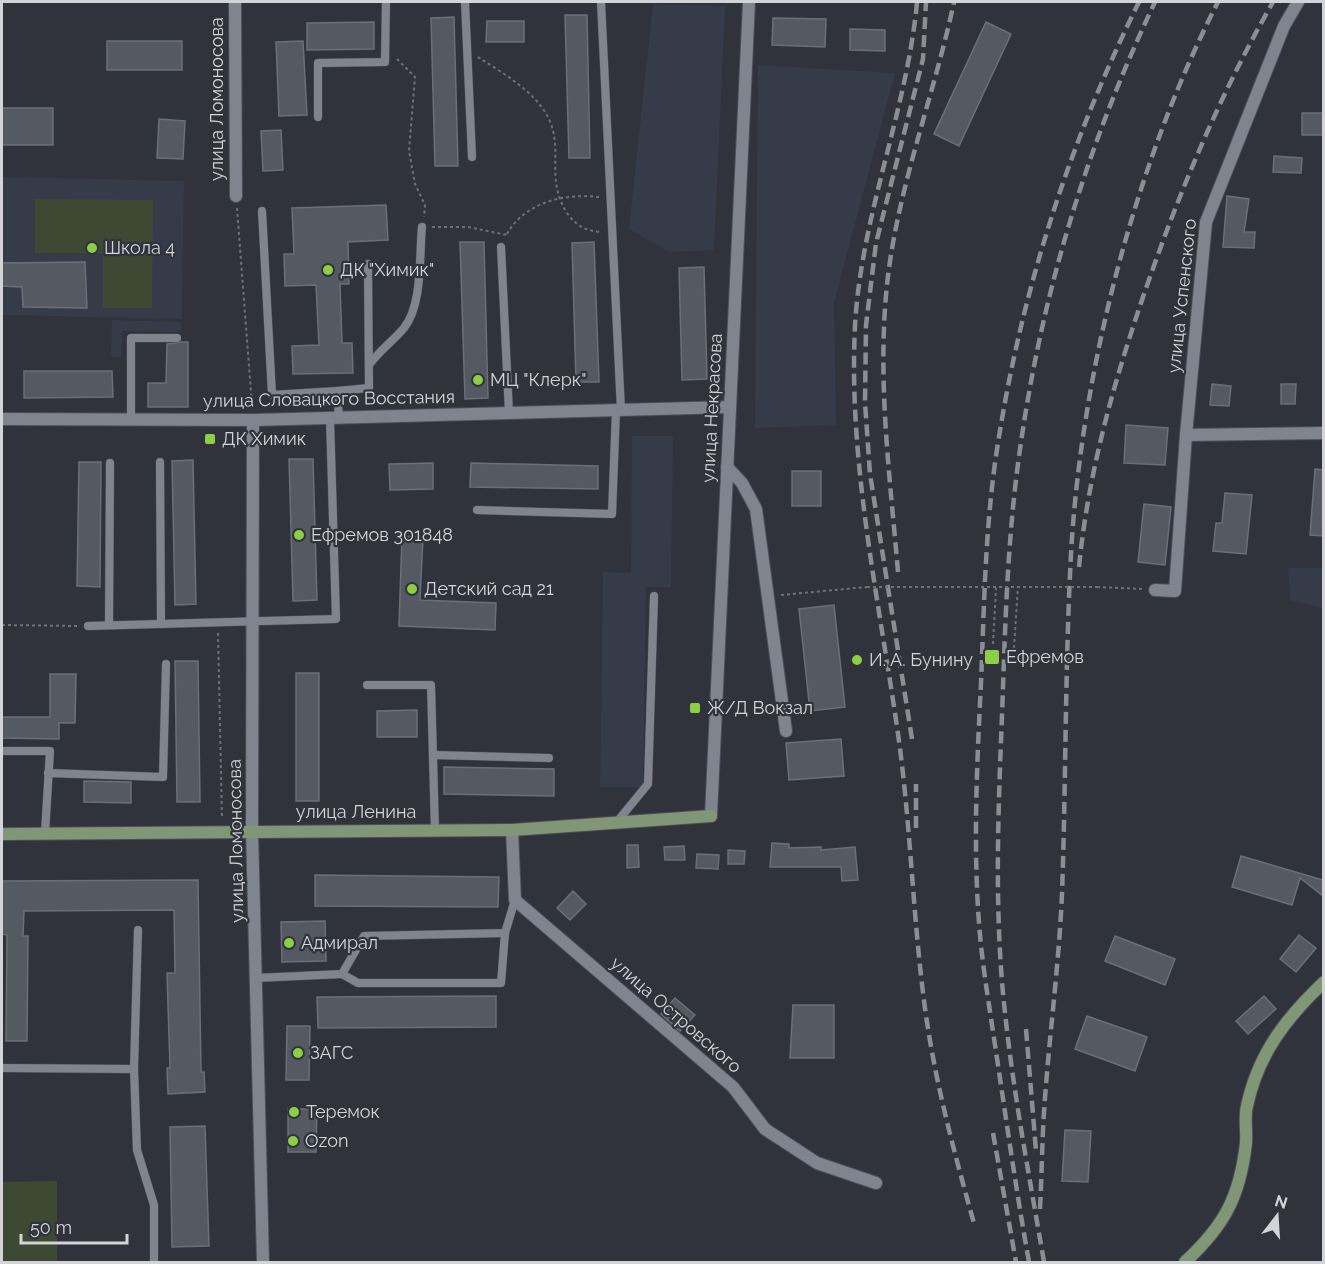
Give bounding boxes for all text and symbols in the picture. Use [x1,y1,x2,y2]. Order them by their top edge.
street label: улица Ломоносова [206,17,227,181]
street label: улица Успенского [1163,217,1200,374]
place label: Школа 4 [104,237,175,258]
marker: Школа 4 [85,241,99,255]
place label: ДК "Химик" [340,259,434,280]
marker: ДК "Химик" [321,263,335,277]
street label: улица Некрасова [697,333,726,483]
place label: МЦ "Клерк" [490,369,586,390]
marker: МЦ "Клерк" [471,373,485,387]
street label: улица Словацкого Восстания [203,386,455,411]
place label: ДК Химик [222,428,306,449]
marker: ДК Химик [203,432,217,446]
place label: Ефремов 301848 [311,524,453,545]
marker: Ефремов 301848 [292,528,306,542]
place label: Детский сад 21 [424,578,554,599]
marker: Детский сад 21 [405,582,419,596]
place label: Ефремов [1006,646,1084,667]
marker: Ефремов [983,648,1001,666]
place label: И. А. Бунину [869,649,973,670]
marker: И. А. Бунину [850,653,864,667]
place label: Ж/Д Вокзал [707,697,813,718]
marker: Ж/Д Вокзал [688,701,702,715]
street label: улица Ломоносова [224,759,247,923]
street label: улица Ленина [296,801,416,822]
place label: Адмирал [301,932,378,953]
marker: Адмирал [282,936,296,950]
street label: улица Островского [607,952,746,1077]
place label: ЗАГС [310,1042,353,1063]
marker: ЗАГС [291,1046,305,1060]
place label: Теремок [306,1101,380,1122]
marker: Теремок [287,1105,301,1119]
place label: Ozon [305,1130,348,1151]
marker: Ozon [286,1134,300,1148]
north arrow [1247,1186,1307,1246]
text: N [1273,1191,1290,1213]
scale bar [21,1207,128,1245]
text: 50 m [30,1217,72,1238]

